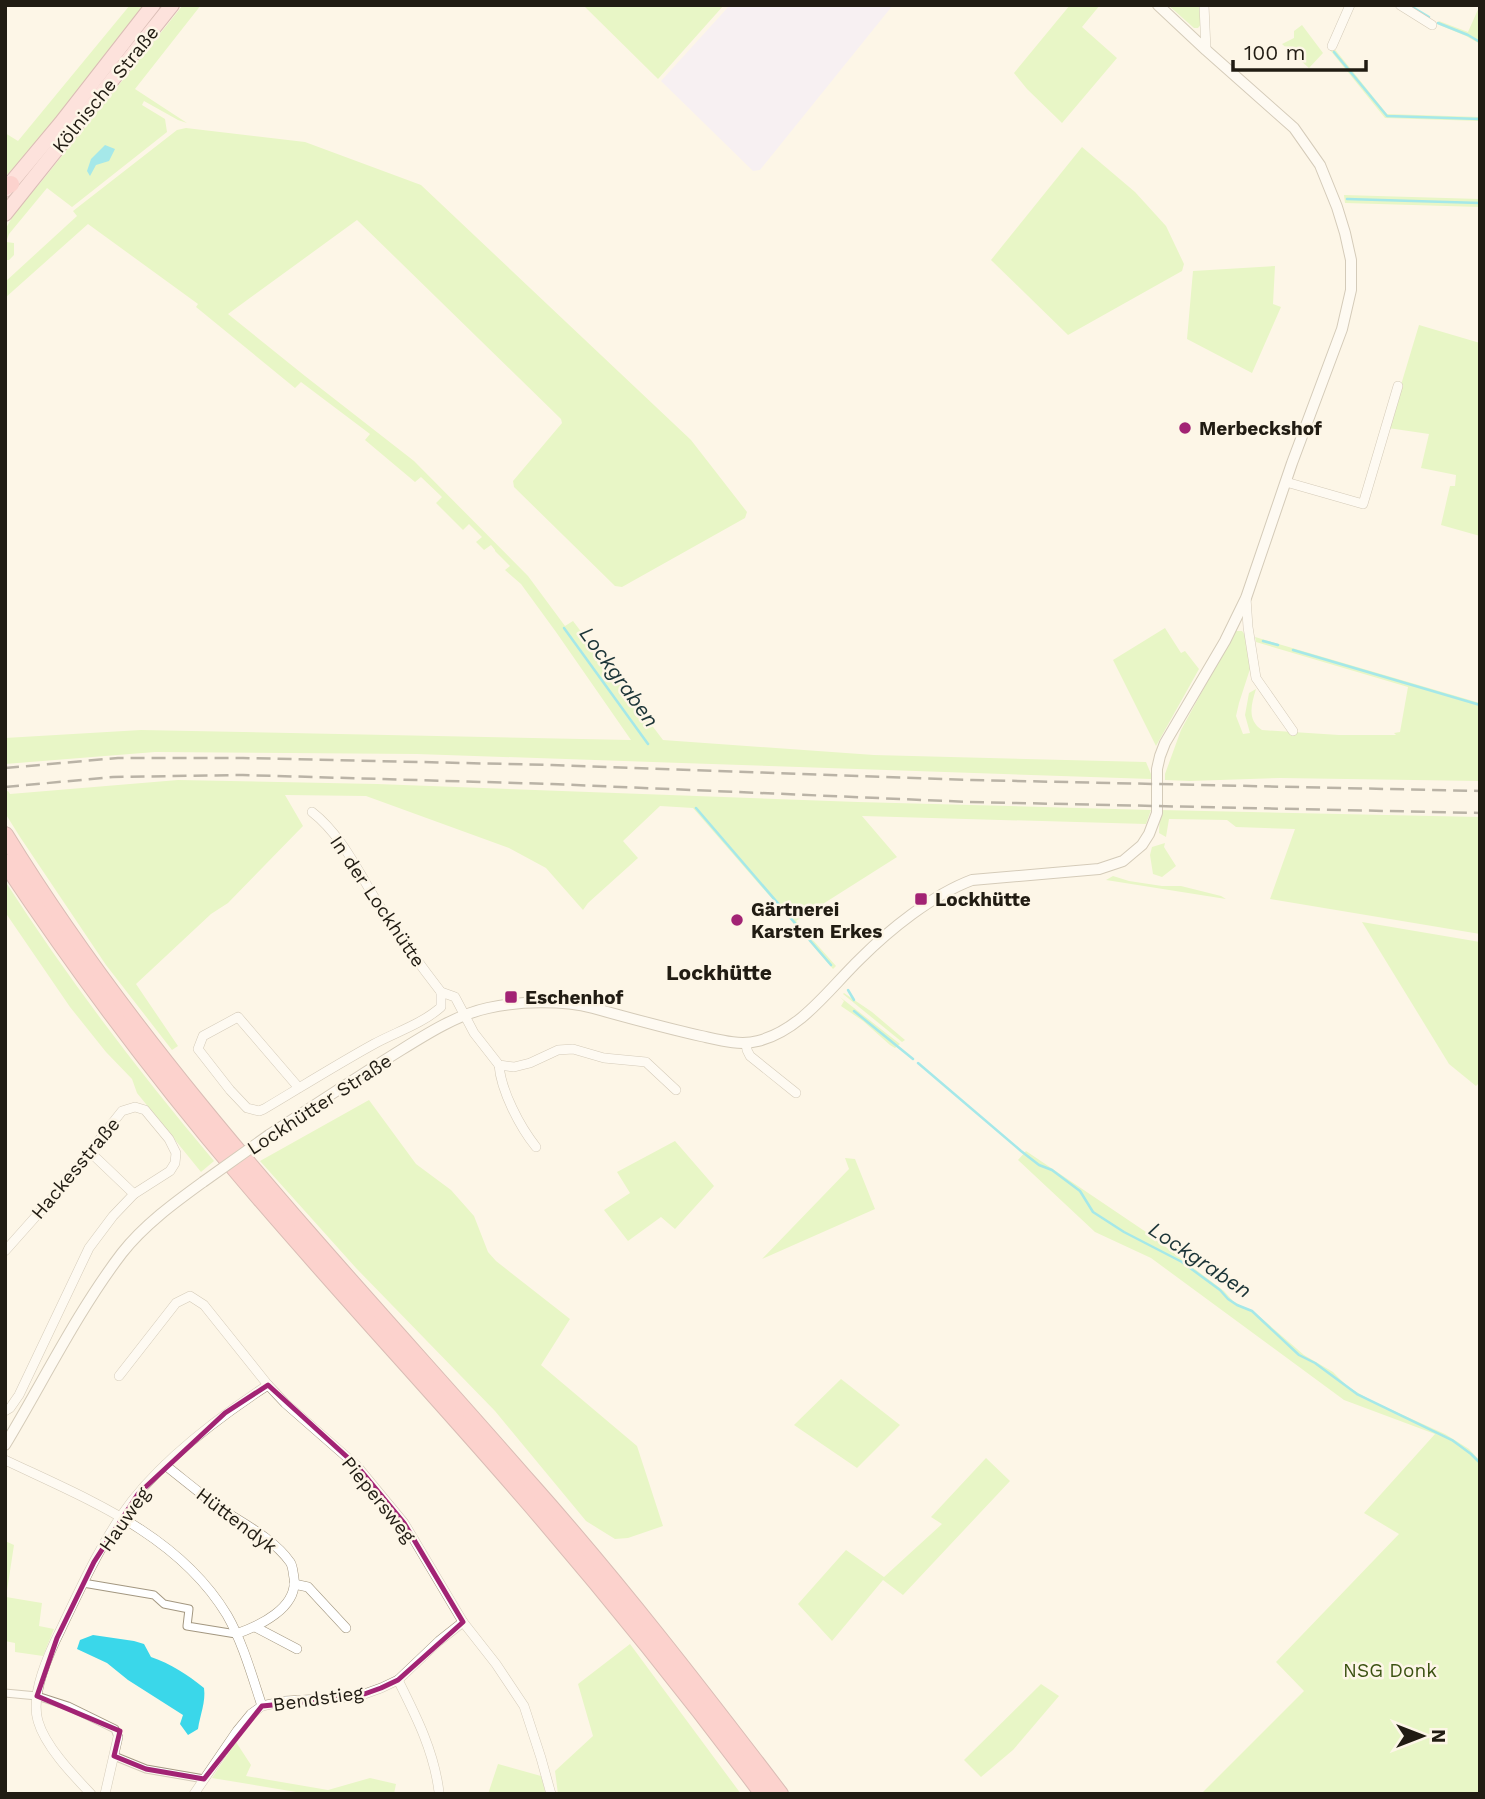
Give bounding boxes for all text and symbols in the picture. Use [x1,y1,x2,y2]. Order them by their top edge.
street label: Kölnische Straße [47,21,164,157]
scale bar [1233,28,1366,72]
text: 100 m [1244,40,1306,65]
place label: Merbeckshof [1199,417,1322,440]
marker: Merbeckshof [1177,420,1193,436]
water label: Lockgraben [575,622,664,732]
street label: In der Lockhütte [325,831,430,971]
place label: Lockhütte [935,888,1031,911]
marker: Lockhütte [913,891,929,907]
place label: Gärtnerei Karsten Erkes [751,898,882,943]
marker: Gärtnerei Karsten Erkes [729,912,745,928]
district label: Lockhütte [666,960,772,985]
place label: Eschenhof [525,986,623,1009]
marker: Eschenhof [503,989,519,1005]
street label: Lockhütter Straße [243,1049,396,1160]
street label: Hackesstraße [26,1113,125,1224]
water label: Lockgraben [1144,1216,1256,1303]
street label: Piepersweg [337,1452,421,1548]
street label: Hauweg [94,1482,155,1556]
street label: Hüttendyk [192,1482,282,1558]
park label: NSG Donk [1343,1659,1437,1682]
street label: Bendstieg [271,1681,366,1716]
north arrow [1387,1701,1457,1771]
text: N [1427,1729,1450,1743]

